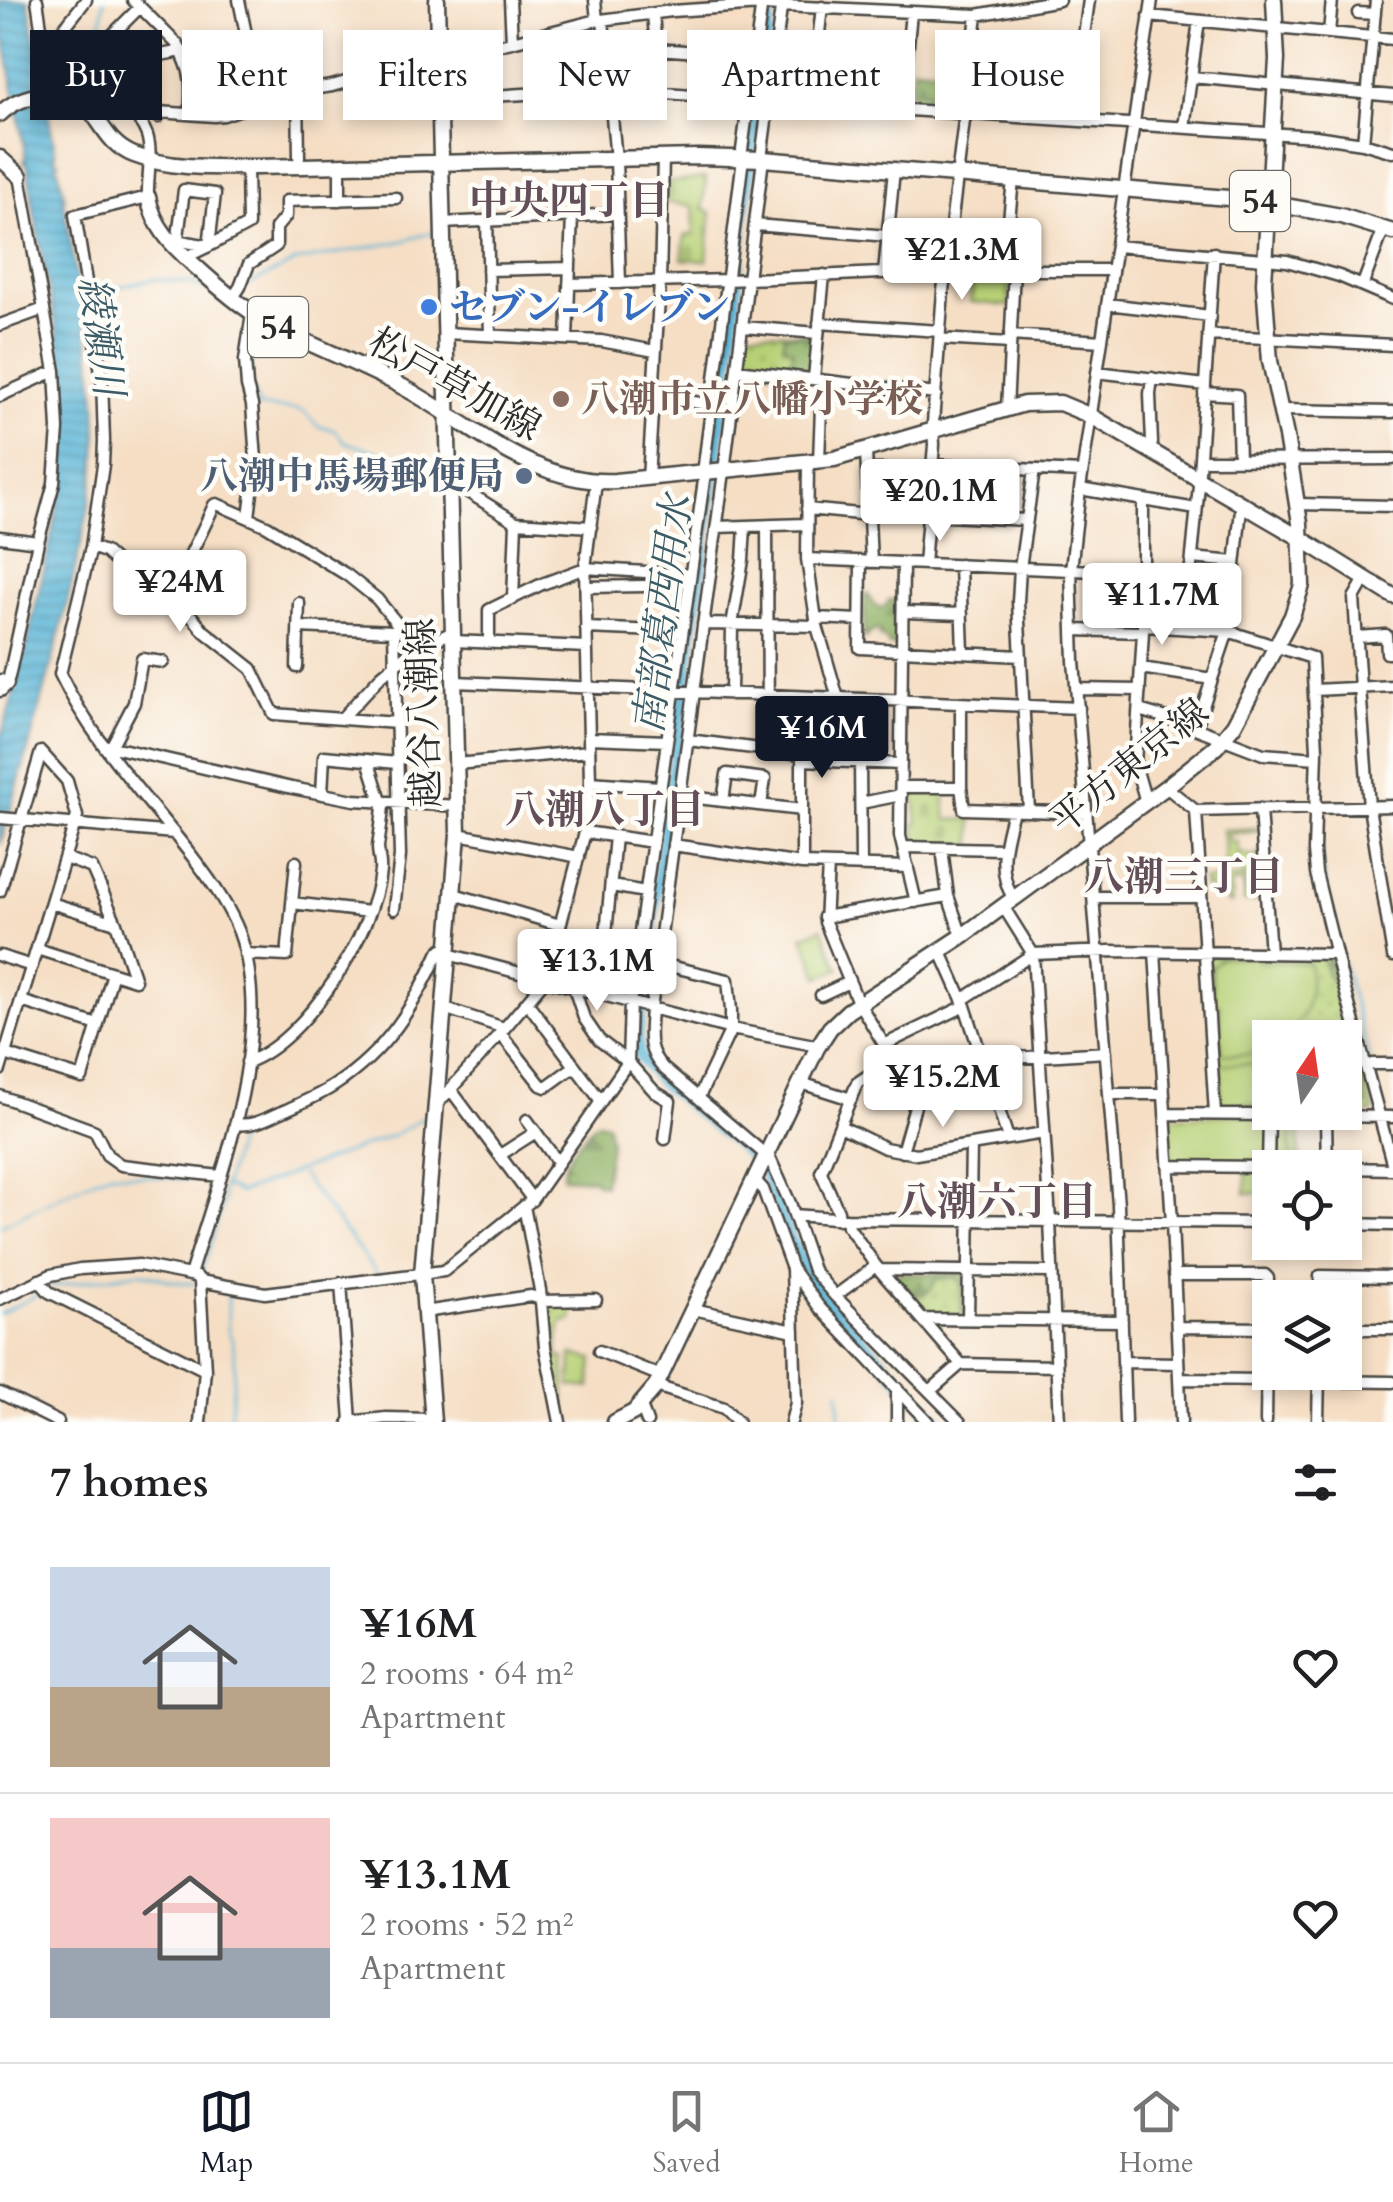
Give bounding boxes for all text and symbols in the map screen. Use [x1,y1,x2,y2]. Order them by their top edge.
chip: Buy [30,30,162,120]
chip: Rent [182,30,323,120]
chip: Filters [343,30,503,120]
chip: New [523,30,667,120]
chip: Apartment [687,30,915,120]
chip: House [935,30,1100,120]
road number: 54 [1230,171,1290,231]
district label: 中央四丁目 [469,174,669,229]
pin: ¥21.3M [881,218,1043,303]
text: ¥21.3M [904,228,1020,272]
water label: 綾瀬川 [65,273,137,403]
place label: セブン-イレブン [449,282,730,334]
marker: セブン-イレブン [418,296,440,318]
road number: 54 [248,297,308,357]
street label: 松戸草加線 [359,316,550,454]
place label: 八潮市立八幡小学校 [581,374,923,426]
marker: 八潮市立八幡小学校 [550,388,572,410]
place label: 八潮中馬場郵便局 [200,451,504,503]
pin: ¥20.1M [859,459,1021,544]
marker: 八潮中馬場郵便局 [513,465,535,487]
text: ¥20.1M [882,469,998,513]
water label: 南部葛西用水 [622,488,706,737]
pin: ¥24M [121,550,239,635]
text: ¥24M [135,560,225,604]
pin: ¥11.7M [1081,563,1243,648]
text: ¥11.7M [1104,573,1220,617]
street label: 越谷八潮線 [395,617,453,809]
street label: 平方東京線 [1039,687,1220,847]
pin: ¥16M [763,696,881,781]
text: ¥16M [777,706,867,750]
district label: 八潮八丁目 [505,783,705,838]
district label: 八潮三丁目 [1084,850,1284,905]
pin: ¥13.1M [516,929,678,1014]
text: ¥13.1M [539,939,655,983]
north arrow [1252,1020,1362,1130]
map controls [1252,1020,1362,1390]
pin: ¥15.2M [862,1045,1024,1130]
text: ¥15.2M [885,1055,1001,1099]
button: locate [1252,1150,1362,1260]
district label: 八潮六丁目 [897,1175,1097,1230]
button: layers [1252,1280,1362,1390]
text: 7 homes [50,1454,208,1511]
icon: filters [1288,1455,1343,1510]
text: ¥16M [360,1595,477,1652]
icon: home [130,1607,250,1727]
icon: heart [1288,1640,1343,1695]
text: 2 rooms · 64 m² [360,1652,573,1696]
text: Apartment [360,1696,505,1740]
text: ¥13.1M [360,1846,511,1903]
icon: home [130,1858,250,1978]
icon: heart [1288,1891,1343,1946]
text: 2 rooms · 52 m² [360,1903,573,1947]
text: Apartment [360,1947,505,1991]
tab: Map [199,2084,254,2182]
tab: Saved [653,2084,720,2182]
tab: Home [1119,2084,1194,2182]

